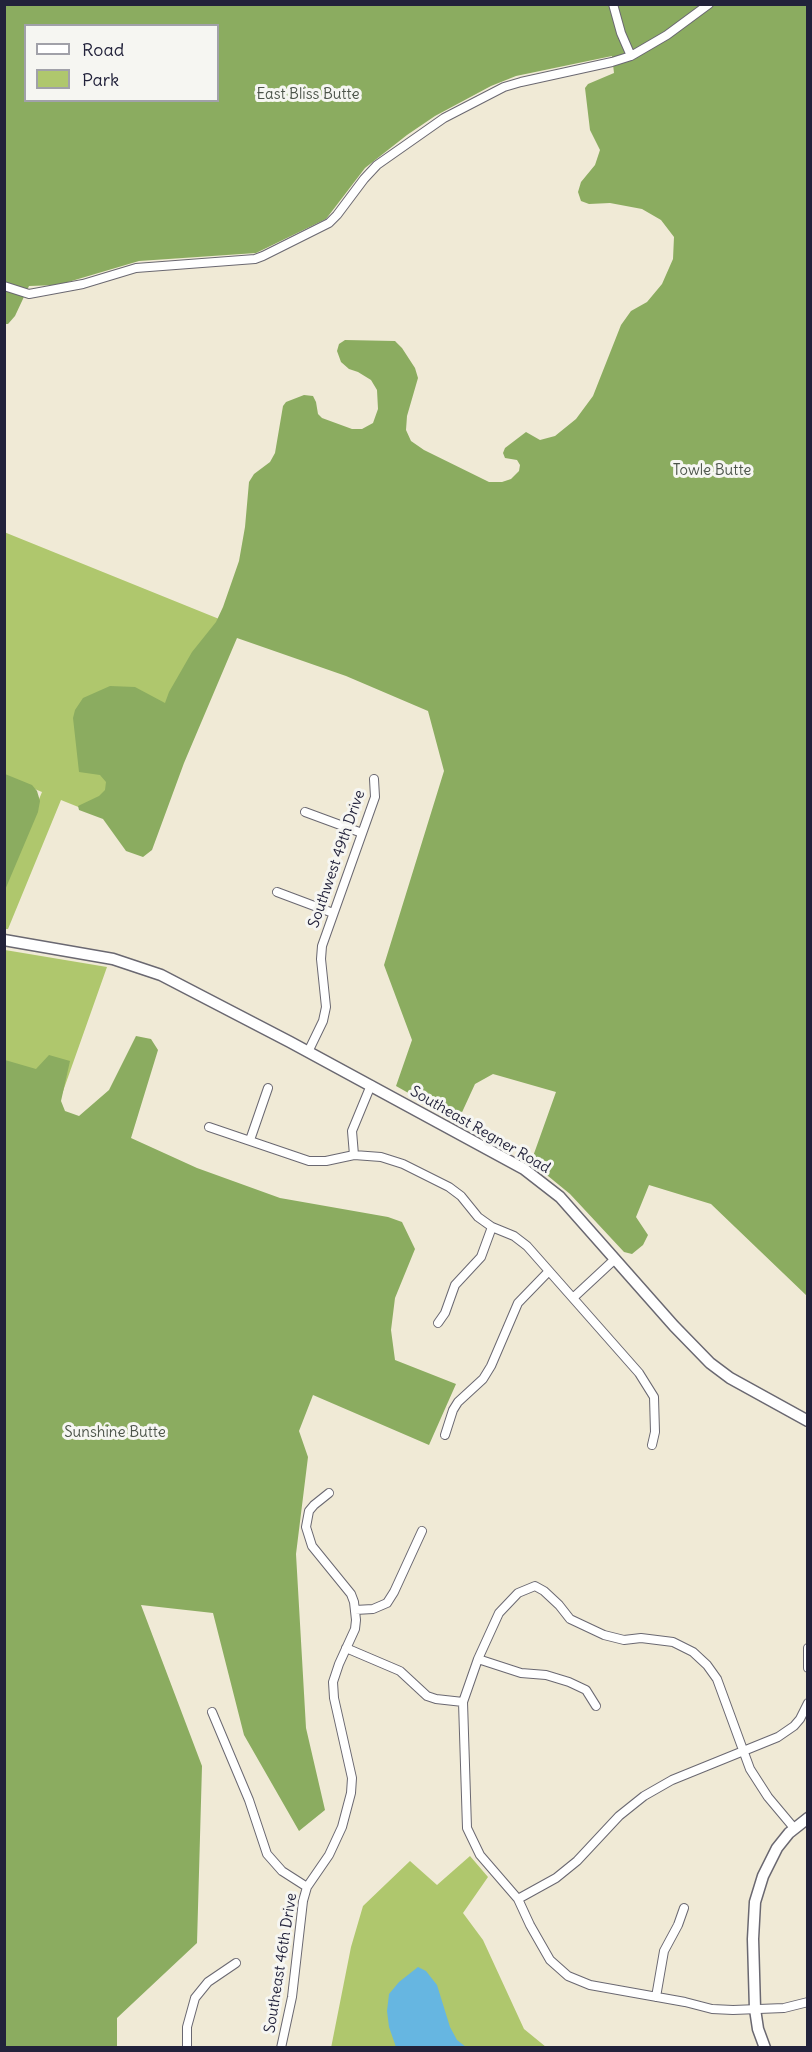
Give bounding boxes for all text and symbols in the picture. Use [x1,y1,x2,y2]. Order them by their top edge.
legend [24,24,219,102]
text: Road [82,38,124,61]
text: Park [82,68,119,91]
park label: East Bliss Butte [257,86,359,104]
park label: Towle Butte [673,462,751,480]
street label: Southwest 49th Drive [305,788,369,930]
street label: Southeast Regner Road [407,1083,553,1177]
park label: Sunshine Butte [64,1424,166,1442]
street label: Southeast 46th Drive [261,1892,301,2034]

